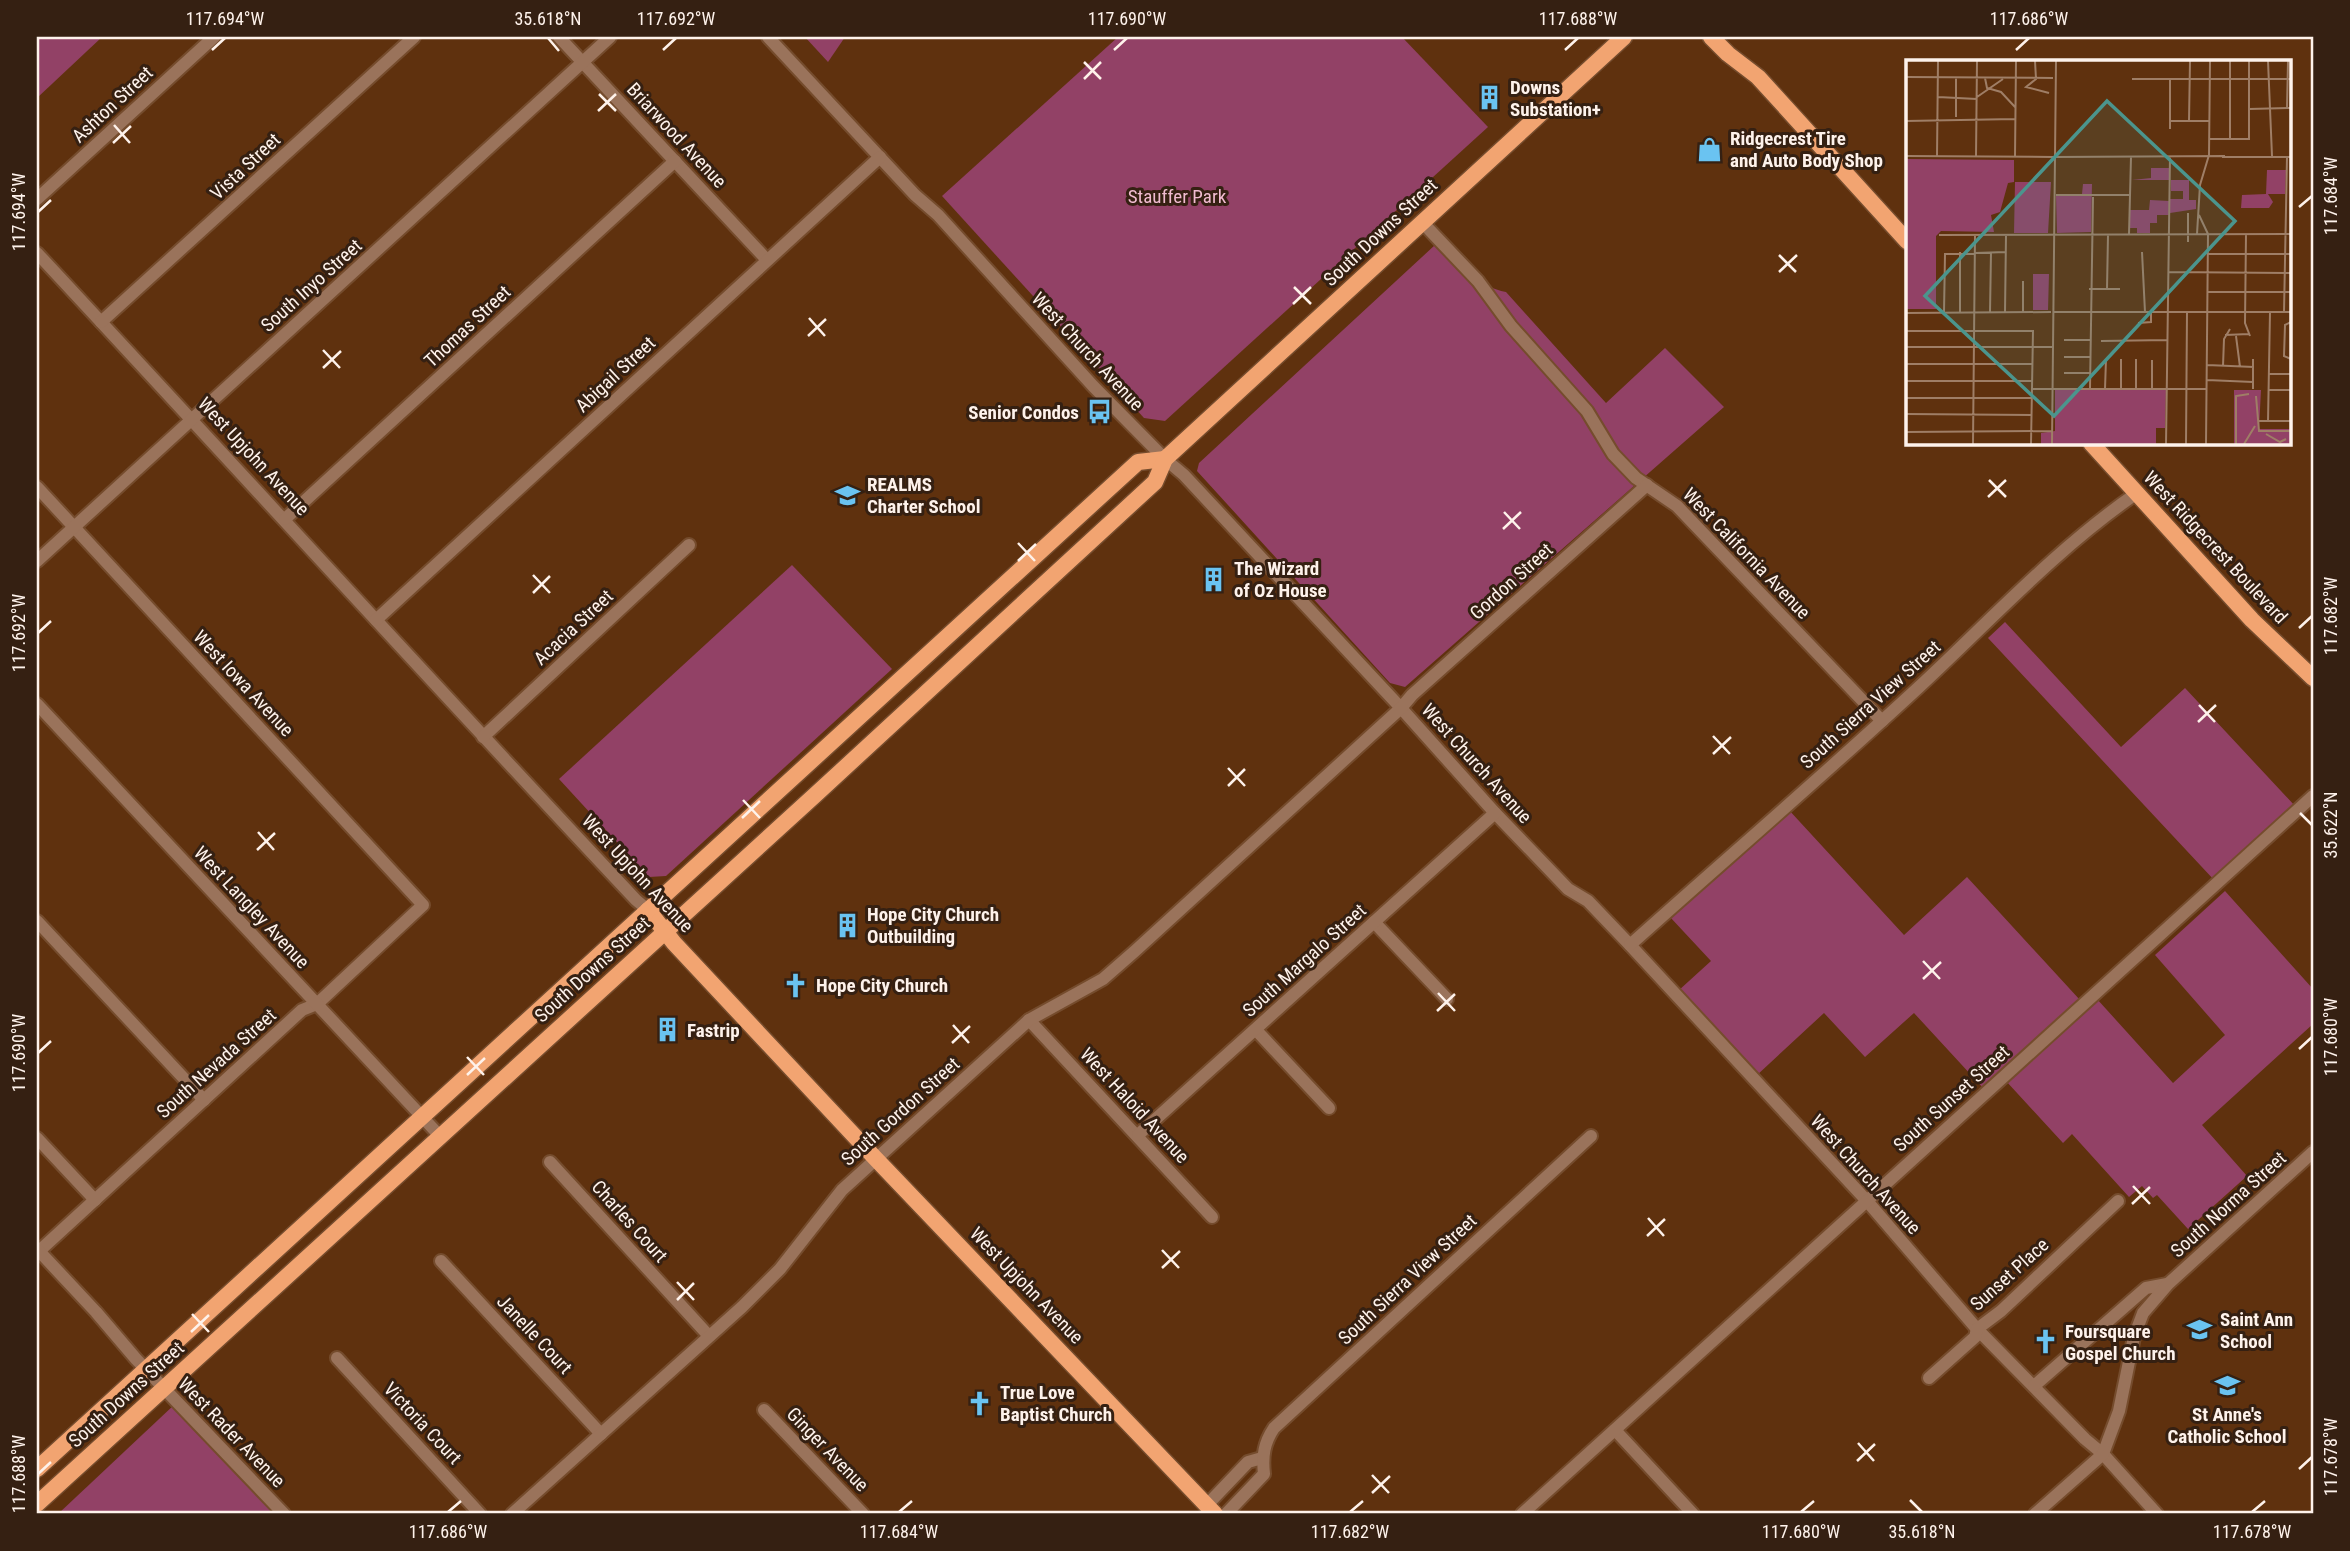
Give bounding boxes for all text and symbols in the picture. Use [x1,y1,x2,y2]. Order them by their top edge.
text: 117.694°W [186,8,265,29]
text: 35.618°N [514,8,582,29]
text: 117.692°W [637,8,716,29]
text: 117.690°W [1088,8,1167,29]
text: 117.688°W [1539,8,1618,29]
text: 117.686°W [1990,8,2069,29]
inset map [1906,60,2290,444]
street label: Ashton Street [67,61,157,148]
place label: Downs Substation+ [1510,76,1601,121]
street label: Briarwood Avenue [622,78,731,193]
building icon: Downs Substation+ [1476,84,1504,112]
place label: Ridgecrest Tire and Auto Body Shop [1730,127,1883,172]
street label: Vista Street [206,128,285,205]
shop icon: Ridgecrest Tire and Auto Body Shop [1696,135,1724,163]
text: 117.684°W [2320,156,2341,235]
text: 117.694°W [8,172,29,251]
street label: South Downs Street [1319,174,1442,291]
park label: Stauffer Park [1128,185,1227,208]
street label: South Inyo Street [256,234,367,337]
street label: Thomas Street [419,281,515,372]
street label: West Church Avenue [1027,287,1148,415]
street label: Abigail Street [571,332,660,417]
street label: West Upjohn Avenue [193,393,314,520]
bus stop icon: Senior Condos [1085,398,1113,426]
place label: Senior Condos [968,401,1079,424]
street label: West Ridgecrest Boulevard [2139,466,2292,628]
place label: REALMS Charter School [867,473,981,518]
school or university icon: REALMS Charter School [833,481,861,509]
street label: West California Avenue [1678,483,1815,624]
street label: Gordon Street [1465,538,1557,625]
place label: The Wizard of Oz House [1234,557,1327,602]
building icon: The Wizard of Oz House [1200,565,1228,593]
text: 117.682°W [2320,576,2341,655]
street label: Acacia Street [529,585,618,670]
text: 117.692°W [8,593,29,672]
street label: West Iowa Avenue [189,626,299,741]
street label: South Sierra View Street [1796,635,1945,773]
street label: West Church Avenue [1417,699,1537,828]
text: 35.622°N [2320,791,2341,859]
street label: West Upjohn Avenue [577,810,698,937]
street label: West Langley Avenue [189,842,314,973]
street label: South Margalo Street [1238,899,1371,1022]
place label: Hope City Church Outbuilding [867,903,999,948]
building icon: Hope City Church Outbuilding [833,911,861,939]
street label: South Downs Street [530,912,655,1027]
church icon: Hope City Church [782,971,810,999]
place label: Hope City Church [816,974,948,997]
text: 117.680°W [2320,997,2341,1076]
street label: South Nevada Street [152,1004,281,1123]
text: 117.690°W [8,1013,29,1092]
building icon: Fastrip [653,1016,681,1044]
place label: Fastrip [687,1019,740,1042]
street label: South Sunset Street [1889,1040,2014,1156]
street label: West Haloid Avenue [1075,1043,1194,1168]
street label: South Gordon Street [836,1052,964,1170]
street label: West Church Avenue [1806,1110,1926,1239]
street label: South Norma Street [2166,1147,2291,1262]
street label: Charles Court [587,1176,672,1267]
street label: South Sierra View Street [1333,1209,1481,1349]
street label: West Upjohn Avenue [965,1222,1088,1348]
street label: Sunset Place [1965,1233,2053,1316]
street label: Janelle Court [492,1290,577,1379]
place label: Saint Ann School [2220,1308,2293,1353]
school or university icon: Saint Ann School [2186,1316,2214,1344]
place label: Foursquare Gospel Church [2065,1320,2176,1365]
church icon: Foursquare Gospel Church [2031,1328,2059,1356]
street label: South Downs Street [64,1337,189,1452]
school or university icon: St Anne's Catholic School [2213,1372,2241,1400]
street label: West Rader Avenue [173,1373,290,1492]
street label: Victoria Court [379,1378,466,1469]
place label: True Love Baptist Church [1000,1381,1112,1426]
church icon: True Love Baptist Church [966,1389,994,1417]
street label: Ginger Avenue [782,1403,873,1496]
place label: St Anne's Catholic School [2167,1403,2287,1448]
text: 117.678°W [2320,1417,2341,1496]
text: 117.688°W [8,1434,29,1513]
text: 117.686°W [409,1521,488,1542]
text: 117.684°W [860,1521,939,1542]
text: 117.682°W [1311,1521,1390,1542]
text: 117.680°W [1762,1521,1841,1542]
text: 35.618°N [1888,1521,1956,1542]
text: 117.678°W [2213,1521,2292,1542]

